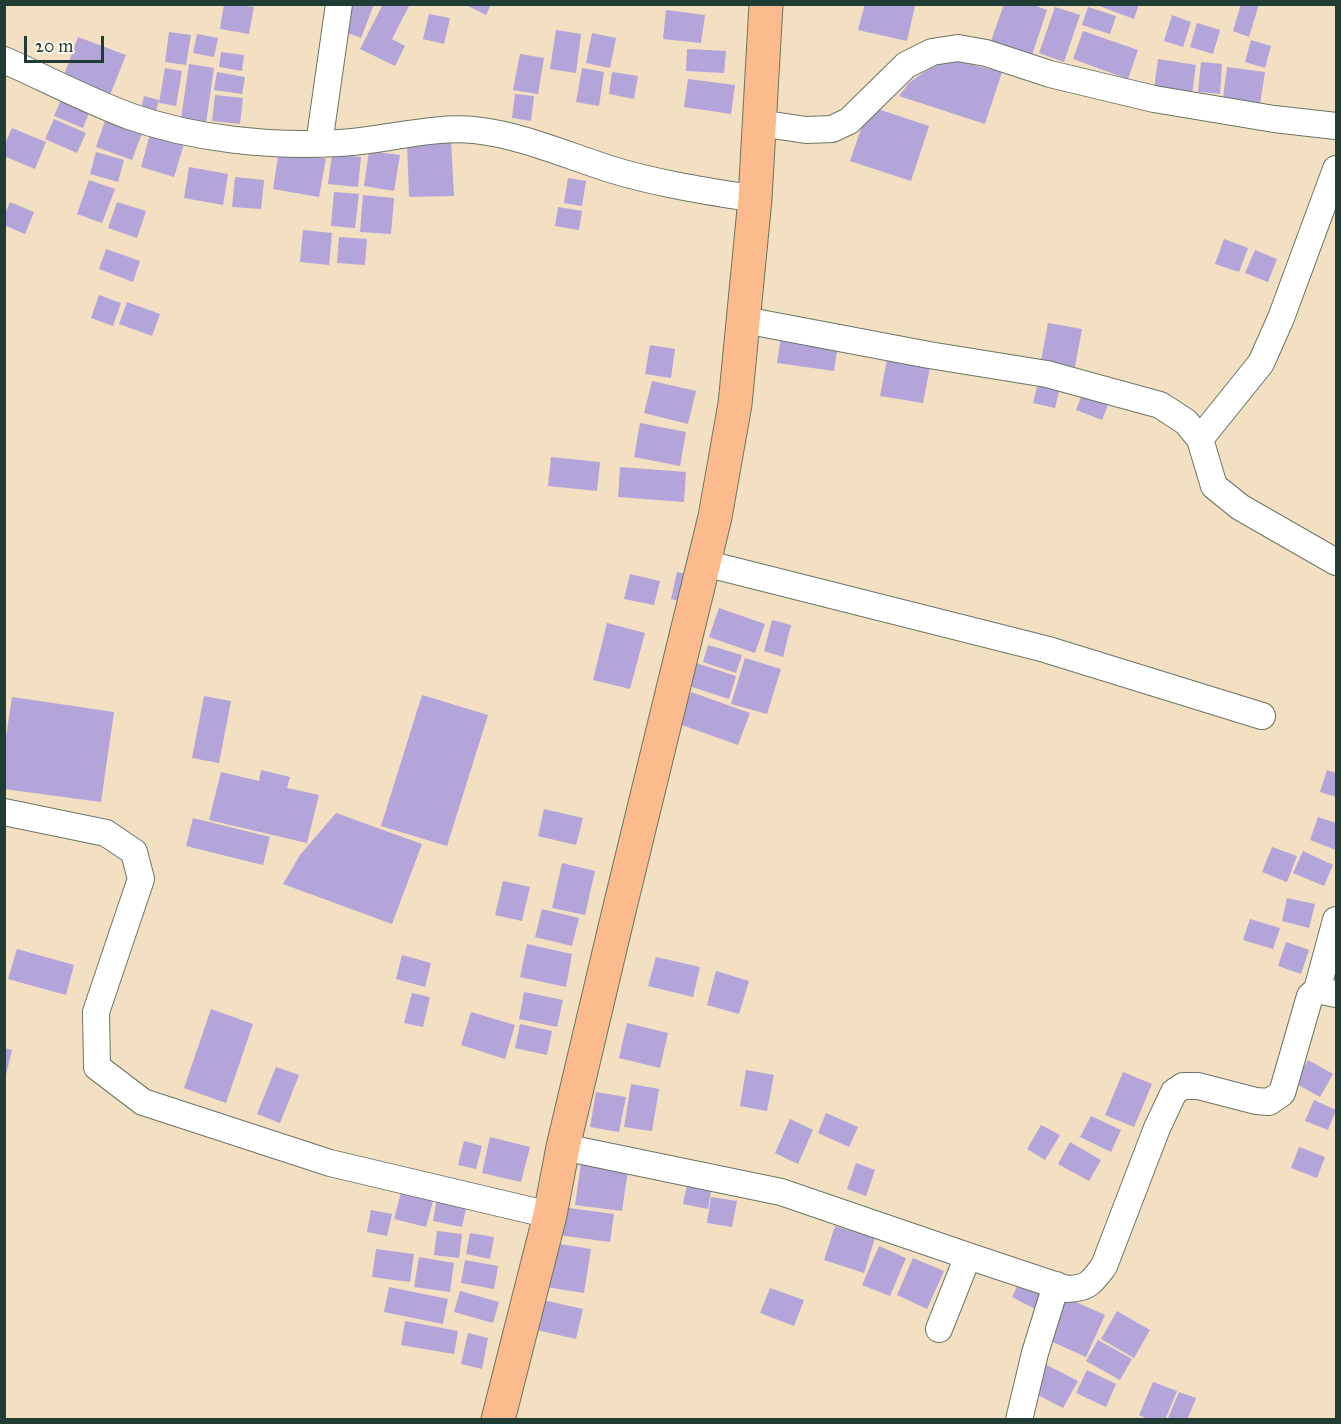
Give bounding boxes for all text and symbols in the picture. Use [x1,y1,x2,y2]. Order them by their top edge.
scale bar [27,24,106,62]
text: 20 m [35,35,73,57]

